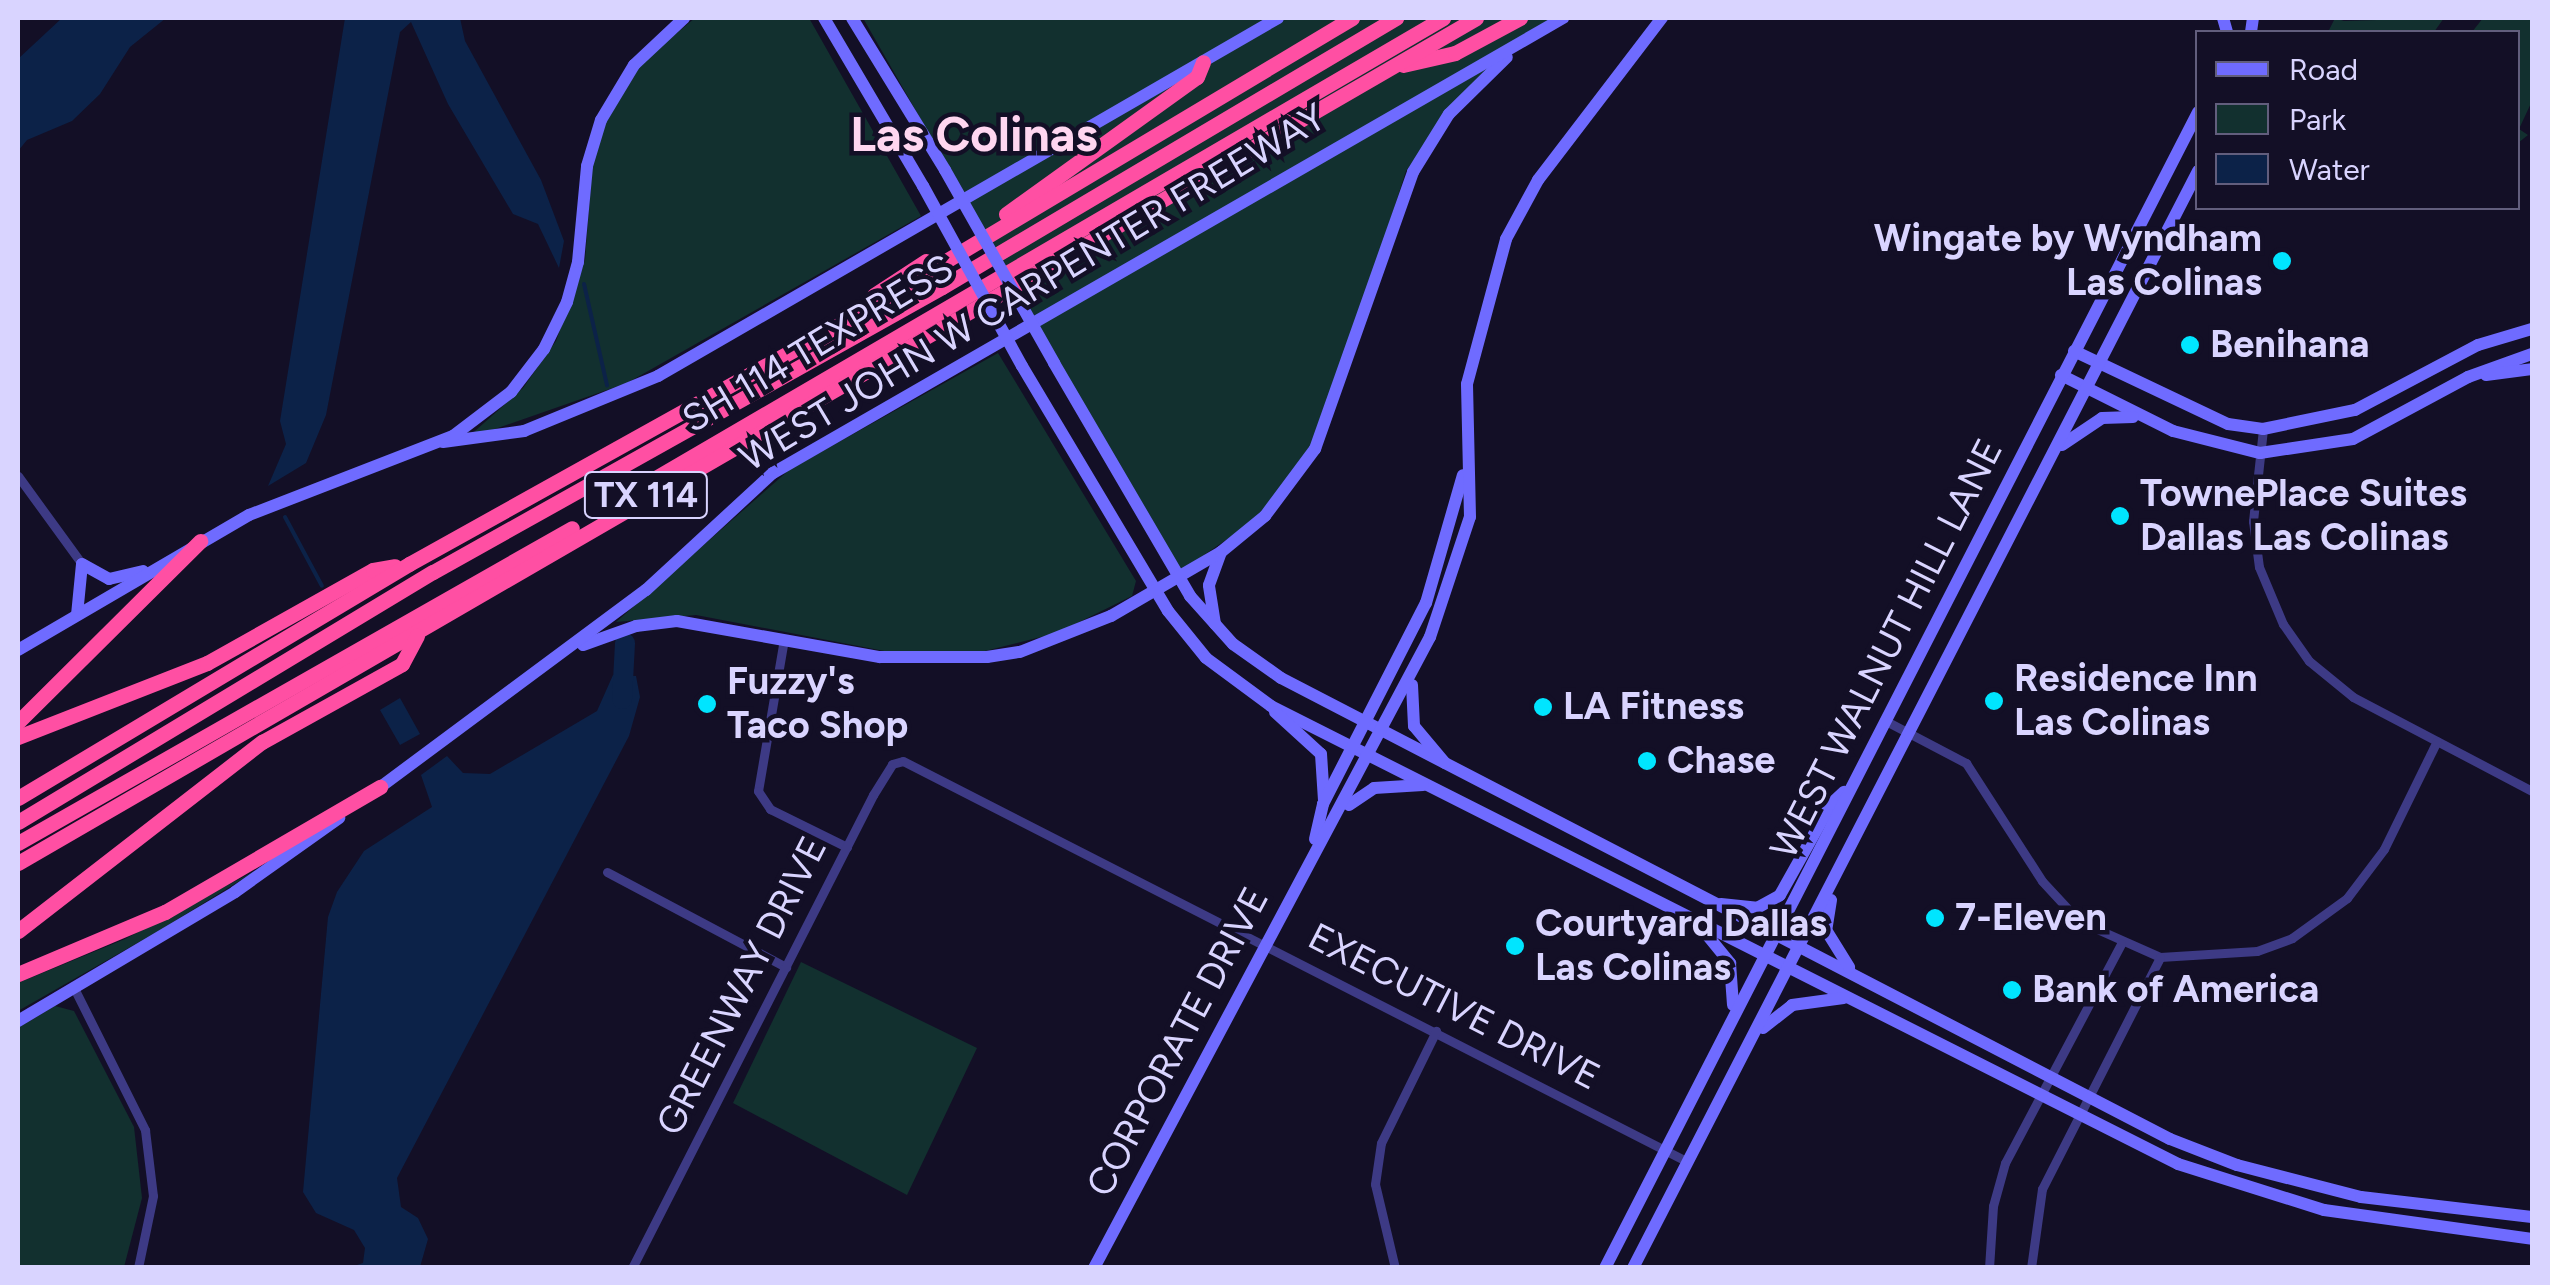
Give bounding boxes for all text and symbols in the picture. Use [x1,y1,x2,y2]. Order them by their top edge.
legend [2195,30,2520,210]
text: Road [2289,51,2358,88]
street label: WEST JOHN W CARPENTER FREEWAY [732,95,1334,481]
text: Park [2289,101,2346,138]
district label: Las Colinas [850,106,1098,164]
text: Water [2289,151,2370,188]
place label: Wingate by Wyndham Las Colinas [1874,216,2262,306]
street label: SH 114 TEXPRESS [675,245,961,443]
marker: Wingate by Wyndham Las Colinas [2271,250,2293,272]
place label: Benihana [2210,322,2370,368]
marker: Benihana [2179,334,2201,356]
street label: WEST WALNUT HILL LANE [1761,432,2013,866]
road number: TX 114 [584,465,708,525]
place label: TownePlace Suites Dallas Las Colinas [2140,471,2467,560]
marker: TownePlace Suites Dallas Las Colinas [2109,505,2131,527]
place label: Residence Inn Las Colinas [2014,656,2257,746]
place label: Fuzzy's Taco Shop [727,659,908,748]
place label: LA Fitness [1563,684,1744,730]
marker: Residence Inn Las Colinas [1983,690,2005,712]
marker: Fuzzy's Taco Shop [696,693,718,715]
marker: LA Fitness [1532,696,1554,718]
place label: Chase [1667,738,1775,784]
marker: Chase [1636,750,1658,772]
street label: GREENWAY DRIVE [647,829,837,1143]
street label: CORPORATE DRIVE [1077,880,1279,1204]
place label: 7-Eleven [1955,895,2107,941]
place label: Courtyard Dallas Las Colinas [1535,901,1827,991]
marker: 7-Eleven [1924,907,1946,929]
street label: EXECUTIVE DRIVE [1301,914,1607,1100]
marker: Courtyard Dallas Las Colinas [1504,935,1526,957]
place label: Bank of America [2032,967,2319,1013]
marker: Bank of America [2001,979,2023,1001]

